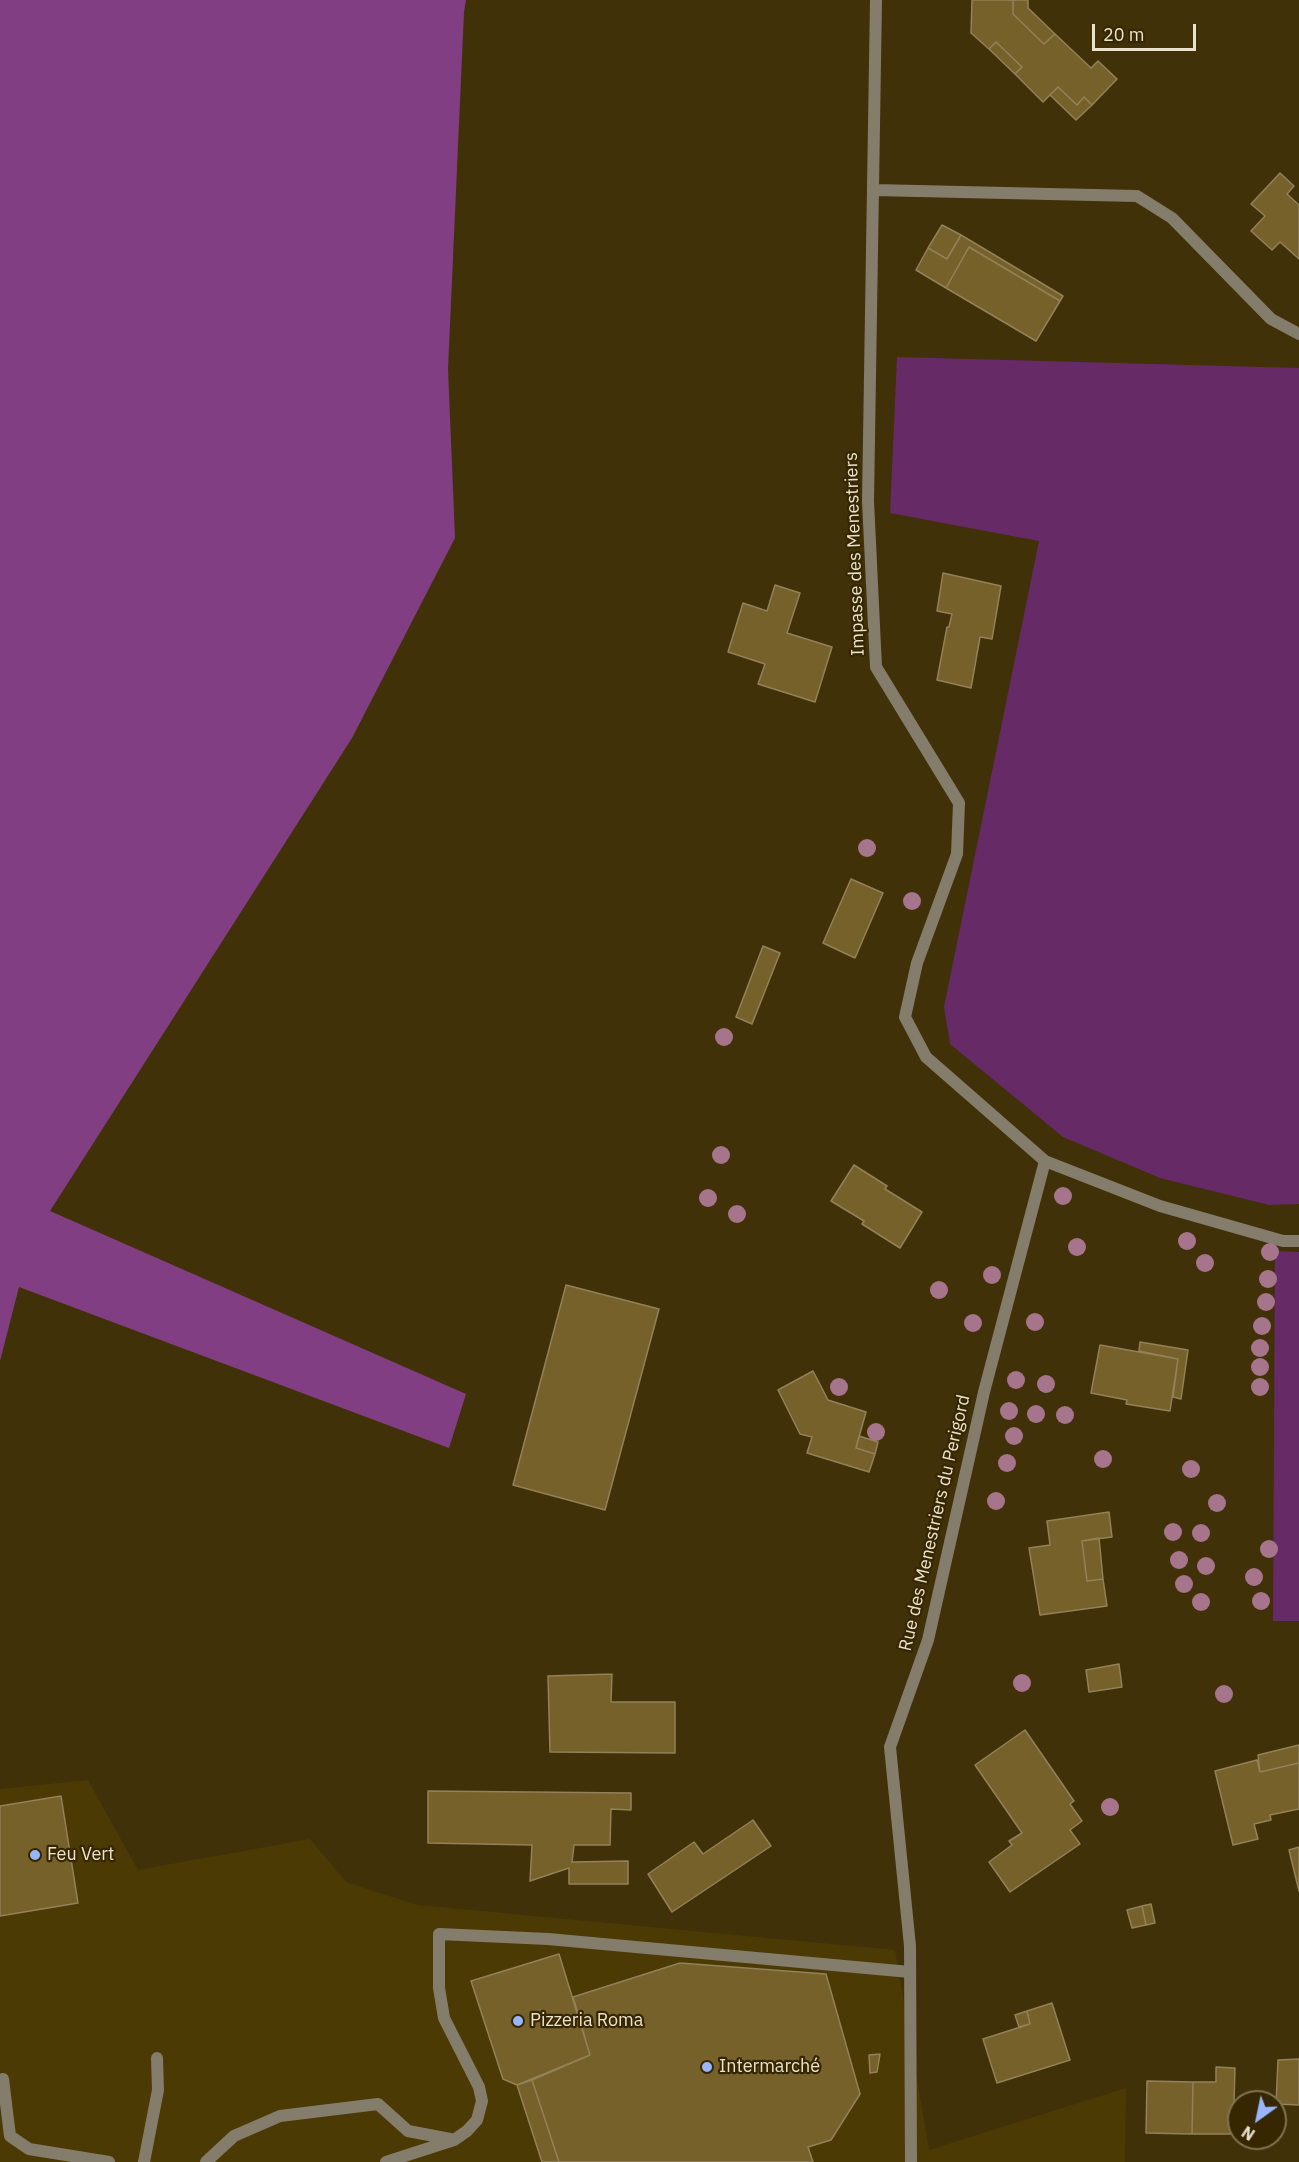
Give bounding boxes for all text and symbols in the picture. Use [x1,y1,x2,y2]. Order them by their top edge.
scale bar [1095,12,1198,50]
text: 20 m [1103,23,1145,46]
street label: Impasse des Menestriers [841,452,869,656]
street label: Rue des Menestriers du Perigord [895,1393,975,1653]
place label: Feu Vert [47,1844,114,1866]
marker: Feu Vert [28,1848,42,1862]
place label: Pizzeria Roma [530,2010,643,2032]
marker: Pizzeria Roma [511,2014,525,2028]
place label: Intermarché [719,2056,820,2078]
marker: Intermarché [700,2060,714,2074]
north arrow [1227,2090,1287,2150]
text: N [1238,2122,1259,2145]

